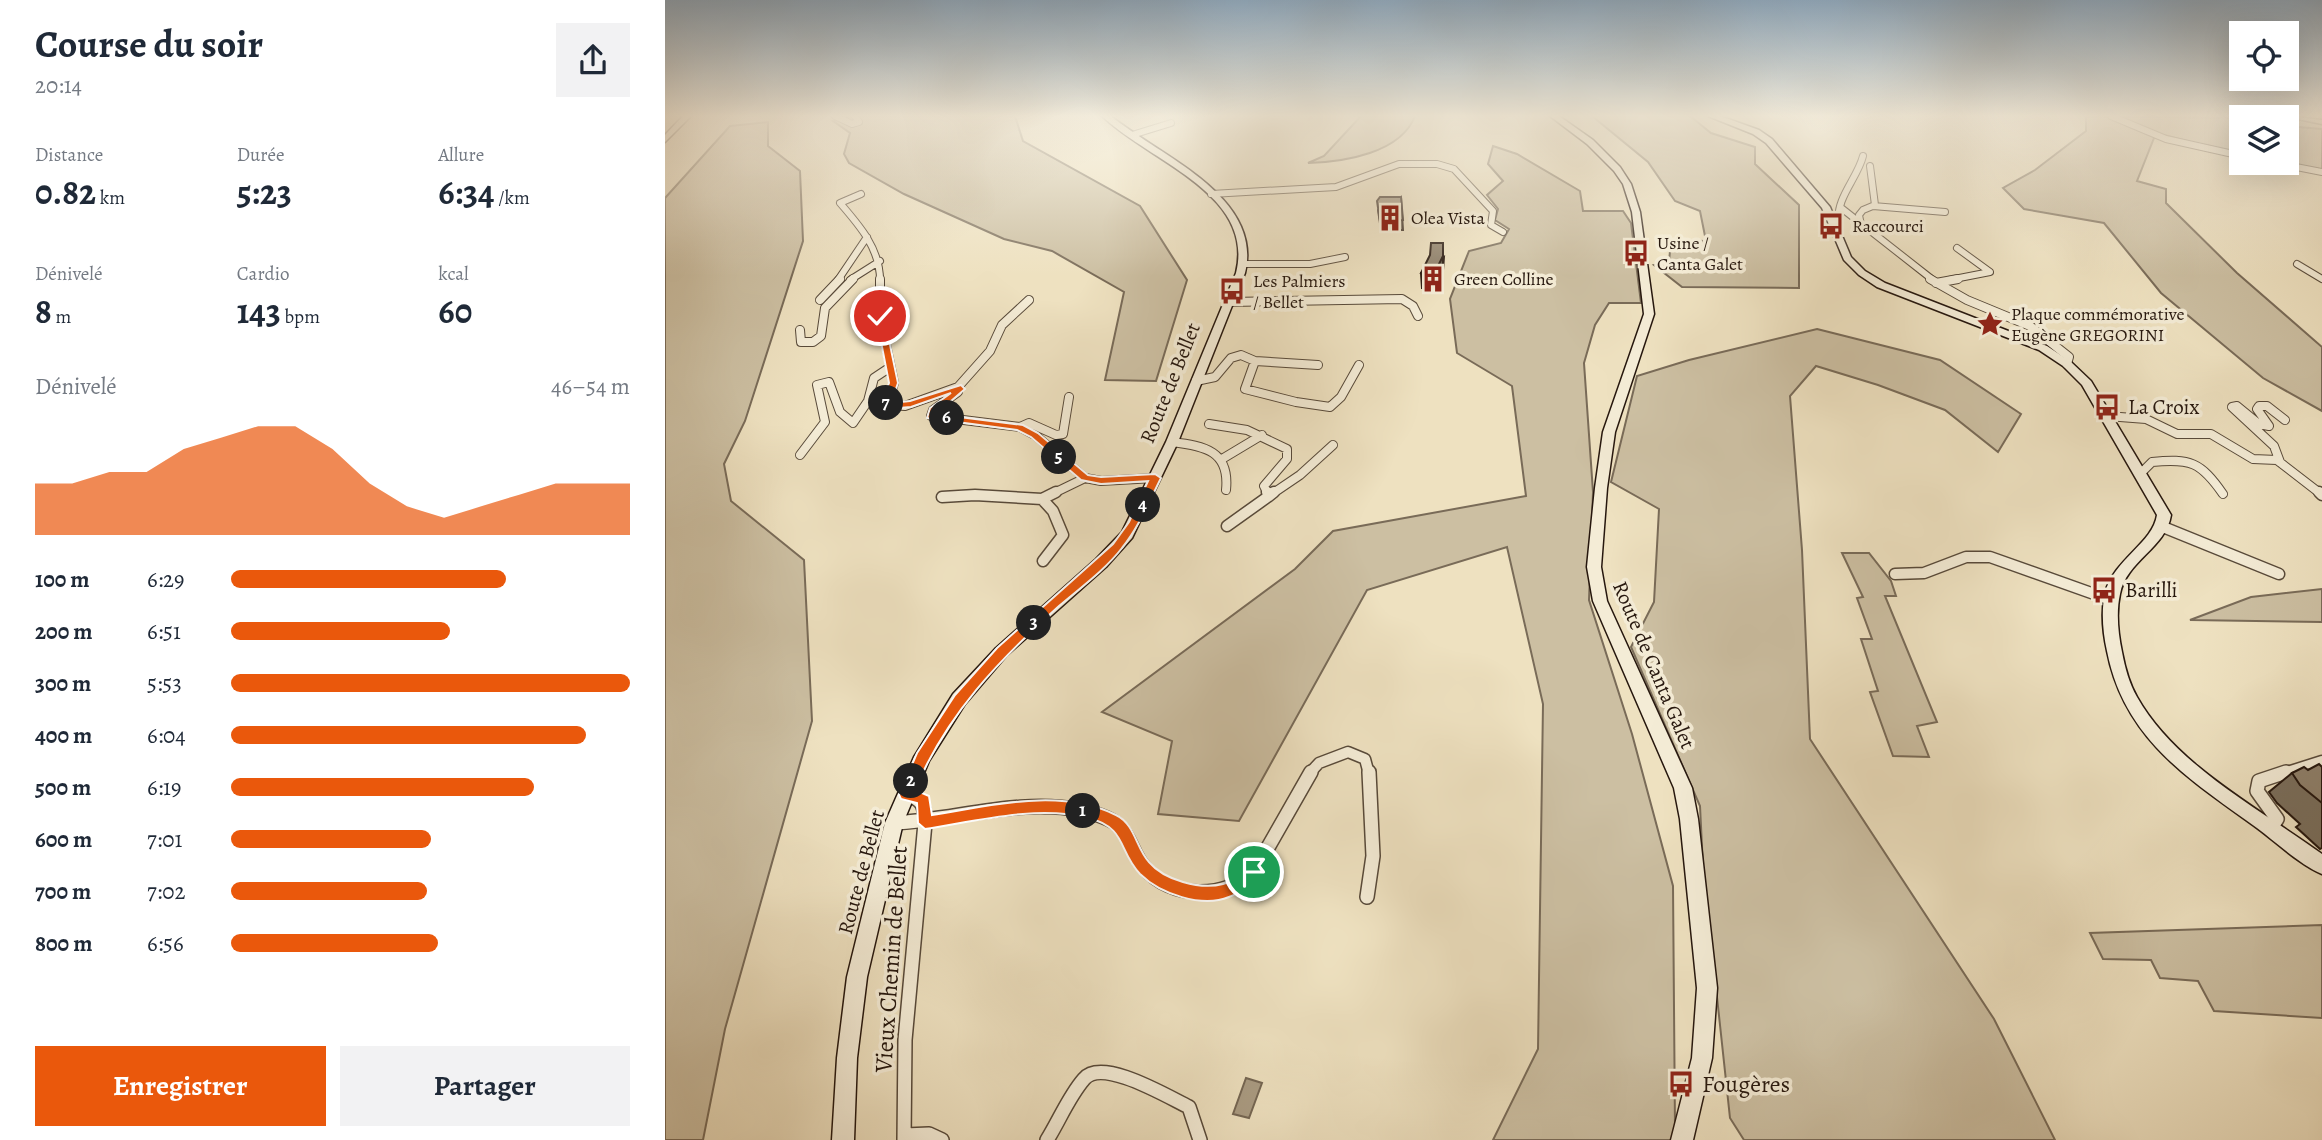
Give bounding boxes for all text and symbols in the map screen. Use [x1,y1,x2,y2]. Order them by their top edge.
text: Course du soir [35,18,263,70]
map controls [2229,21,2299,175]
button: locate [2229,21,2299,91]
button: share [556,23,630,97]
text: 20:14 [35,70,82,101]
button: layers [2229,105,2299,175]
text: Distance [35,142,103,168]
text: Durée [237,142,284,168]
text: Allure [438,142,484,168]
text: 0.82 [35,168,96,216]
text: 5:23 [237,168,292,216]
text: 6:34 [438,168,495,216]
text: km [96,185,125,211]
text: /km [495,185,530,211]
building icon: Olea Vista [1375,203,1405,233]
place label: Olea Vista [1411,206,1485,230]
bus stop icon: Raccourci [1816,211,1846,241]
place label: Raccourci [1852,214,1924,238]
place label: Usine / Canta Galet [1657,231,1743,276]
bus stop icon: Usine / Canta Galet [1621,238,1651,268]
text: Dénivelé [35,261,102,287]
text: Cardio [237,261,290,287]
text: kcal [438,261,469,287]
building icon: Green Colline [1418,264,1448,294]
place label: Green Colline [1454,267,1554,291]
place label: Les Palmiers / Bellet [1253,269,1346,314]
bus stop icon: Les Palmiers / Bellet [1217,276,1247,306]
pin [850,286,910,346]
text: 8 [35,287,52,335]
text: 143 [237,287,281,335]
text: 60 [438,287,472,335]
icon: check [861,297,899,335]
place label: Plaque commémorative Eugène GREGORINI [2011,302,2185,347]
text: m [52,304,71,330]
text: bpm [281,304,320,330]
place icon: Plaque commémorative Eugène GREGORINI [1975,309,2005,339]
street label: Route de Bellet [1133,319,1207,447]
text: Dénivelé [35,371,117,402]
text: 46–54 m [551,371,630,402]
pin: 7 [869,386,903,420]
text: 7 [881,389,890,415]
bus stop icon: La Croix [2092,392,2122,422]
place label: La Croix [2128,393,2200,421]
pin: 6 [929,400,965,436]
text: 6 [942,404,951,430]
pin: 5 [1041,440,1077,475]
text: 5 [1054,443,1063,469]
pin: 4 [1126,488,1161,522]
text: 4 [1138,491,1147,517]
text: 100 m [35,564,90,595]
text: 6:29 [147,564,185,595]
bus stop icon: Barilli [2089,575,2119,605]
place label: Barilli [2125,576,2178,604]
street label: Route de Canta Galet [1606,577,1702,753]
pin: 3 [1017,606,1051,640]
text: 3 [1029,609,1038,635]
text: 200 m [35,616,93,647]
text: 6:51 [147,616,181,647]
text: 300 m [35,668,91,699]
text: 5:53 [147,668,182,699]
text: 400 m [35,720,92,751]
text: 6:04 [147,720,186,751]
pin: 2 [894,764,929,798]
text: 2 [906,767,915,793]
text: 500 m [35,772,91,803]
text: 6:19 [147,772,181,803]
pin: 1 [1065,794,1101,828]
text: 1 [1079,797,1086,823]
street label: Route de Bellet [831,807,891,937]
text: 600 m [35,824,92,855]
text: 7:01 [147,824,182,855]
pin [1224,842,1284,902]
street label: Vieux Chemin de Bellet [867,844,915,1074]
icon: arrive [1235,853,1273,891]
text: 700 m [35,876,91,907]
text: 7:02 [147,876,185,907]
text: 800 m [35,928,92,959]
text: 6:56 [147,928,184,959]
button: Enregistrer [35,1046,326,1126]
button: Partager [340,1046,630,1126]
place label: Fougères [1702,1068,1790,1100]
bus stop icon: Fougères [1666,1069,1696,1099]

